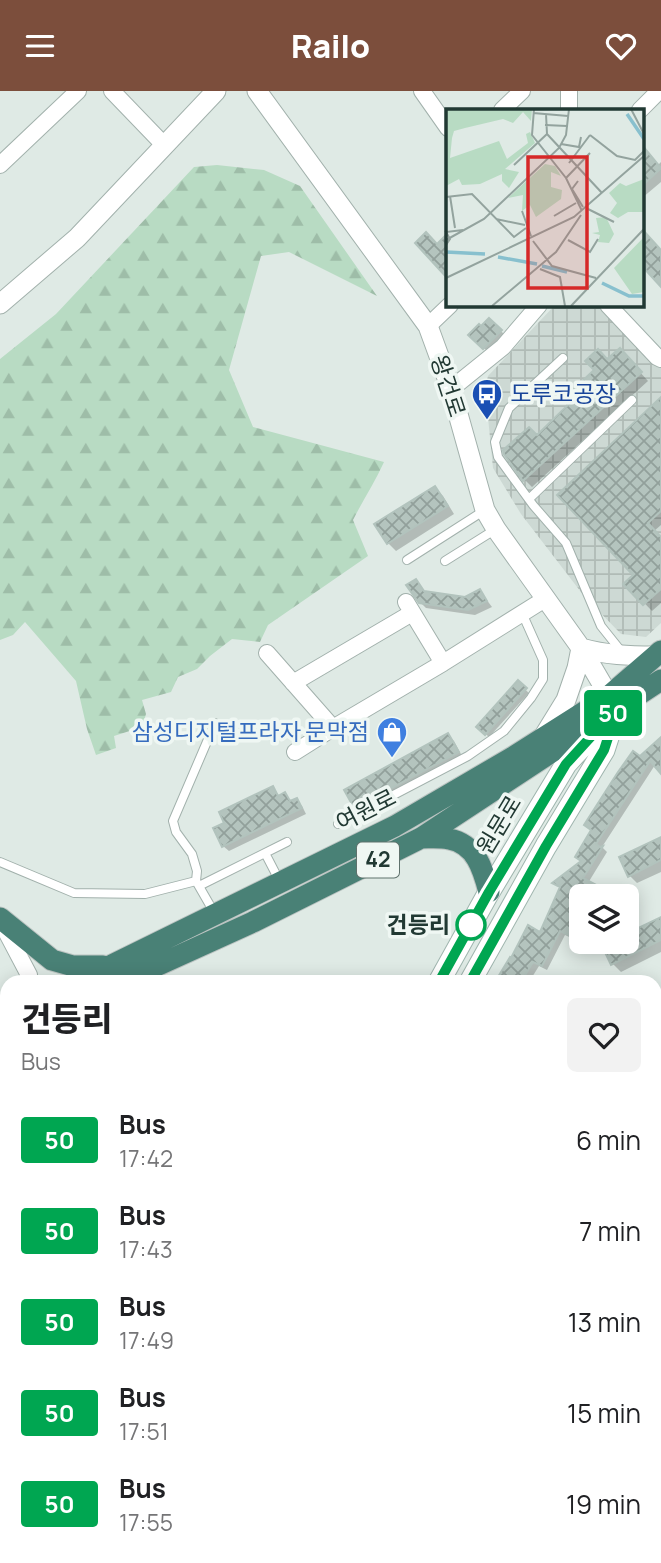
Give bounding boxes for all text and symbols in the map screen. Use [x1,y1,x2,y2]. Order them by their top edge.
text: Railo [291,24,370,68]
icon: menu [21,27,59,65]
icon: heart [602,27,640,65]
inset map [446,109,644,306]
street label: 왕건로 [424,351,474,421]
bus stop icon: 도루코공장 [470,377,504,421]
place label: 도루코공장 [510,377,616,409]
line badge: 50 [582,690,644,736]
text: 50 [598,696,628,729]
place label: 삼성디지털프라자 문막점 [132,715,369,747]
shop icon: 삼성디지털프라자 문막점 [375,715,409,759]
street label: 여원로 [330,780,401,838]
street label: 원문로 [468,789,528,860]
road number: 42 [357,843,399,877]
map controls [569,884,639,954]
button: layers [569,884,639,954]
place label: 건등리 [387,908,450,940]
marker: 건등리 [456,910,486,940]
text: 건등리 [21,996,112,1041]
button: heart [567,998,641,1072]
text: Bus [21,1045,61,1077]
text: Bus [119,1106,166,1142]
text: 6 min [576,1122,641,1158]
text: 50 [45,1123,74,1156]
text: 17:42 [119,1142,173,1174]
text: Bus [119,1197,166,1233]
text: 7 min [579,1213,641,1249]
text: 50 [45,1214,74,1247]
text: 17:43 [119,1233,173,1265]
text: Bus [119,1288,166,1324]
text: 13 min [568,1304,641,1340]
text: 50 [45,1305,74,1338]
text: 17:49 [119,1324,174,1356]
text: Bus [119,1379,166,1415]
text: 15 min [567,1395,641,1431]
text: 50 [45,1396,74,1429]
text: 17:51 [119,1415,169,1447]
text: Bus [119,1470,166,1506]
text: 19 min [566,1486,641,1522]
text: 50 [45,1487,74,1520]
text: 17:55 [119,1506,173,1538]

